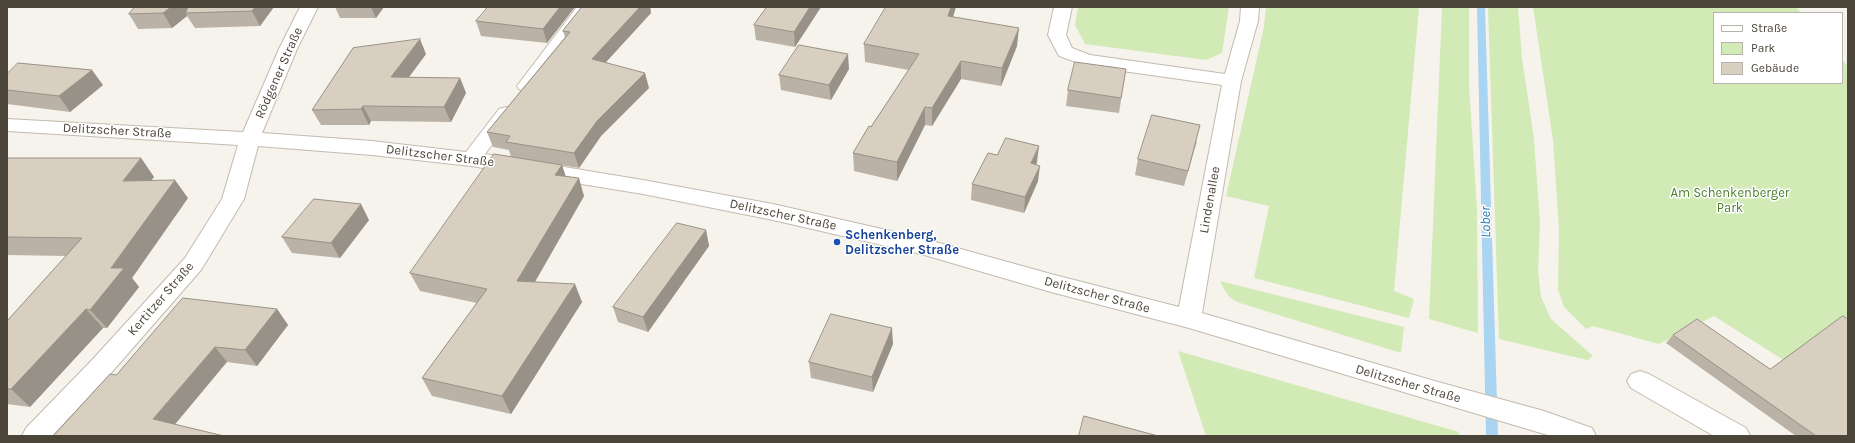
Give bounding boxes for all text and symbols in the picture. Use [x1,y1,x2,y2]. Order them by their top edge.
legend [1713,12,1843,84]
text: Straße [1751,21,1787,35]
street label: Rödgener Straße [252,25,306,121]
text: Park [1751,41,1775,55]
text: Gebäude [1751,61,1799,75]
street label: Delitzscher Straße [62,120,172,142]
street label: Delitzscher Straße [385,142,495,170]
street label: Lindenallee [1196,165,1224,235]
park label: Am Schenkenberger Park [1670,185,1790,216]
street label: Delitzscher Straße [728,196,838,234]
water label: Lober [1477,206,1495,238]
place label: Schenkenberg, Delitzscher Straße [845,227,959,258]
marker: Schenkenberg, Delitzscher Straße [832,237,842,247]
street label: Kertitzer Straße [125,259,197,339]
street label: Delitzscher Straße [1042,273,1152,317]
street label: Delitzscher Straße [1353,361,1463,407]

